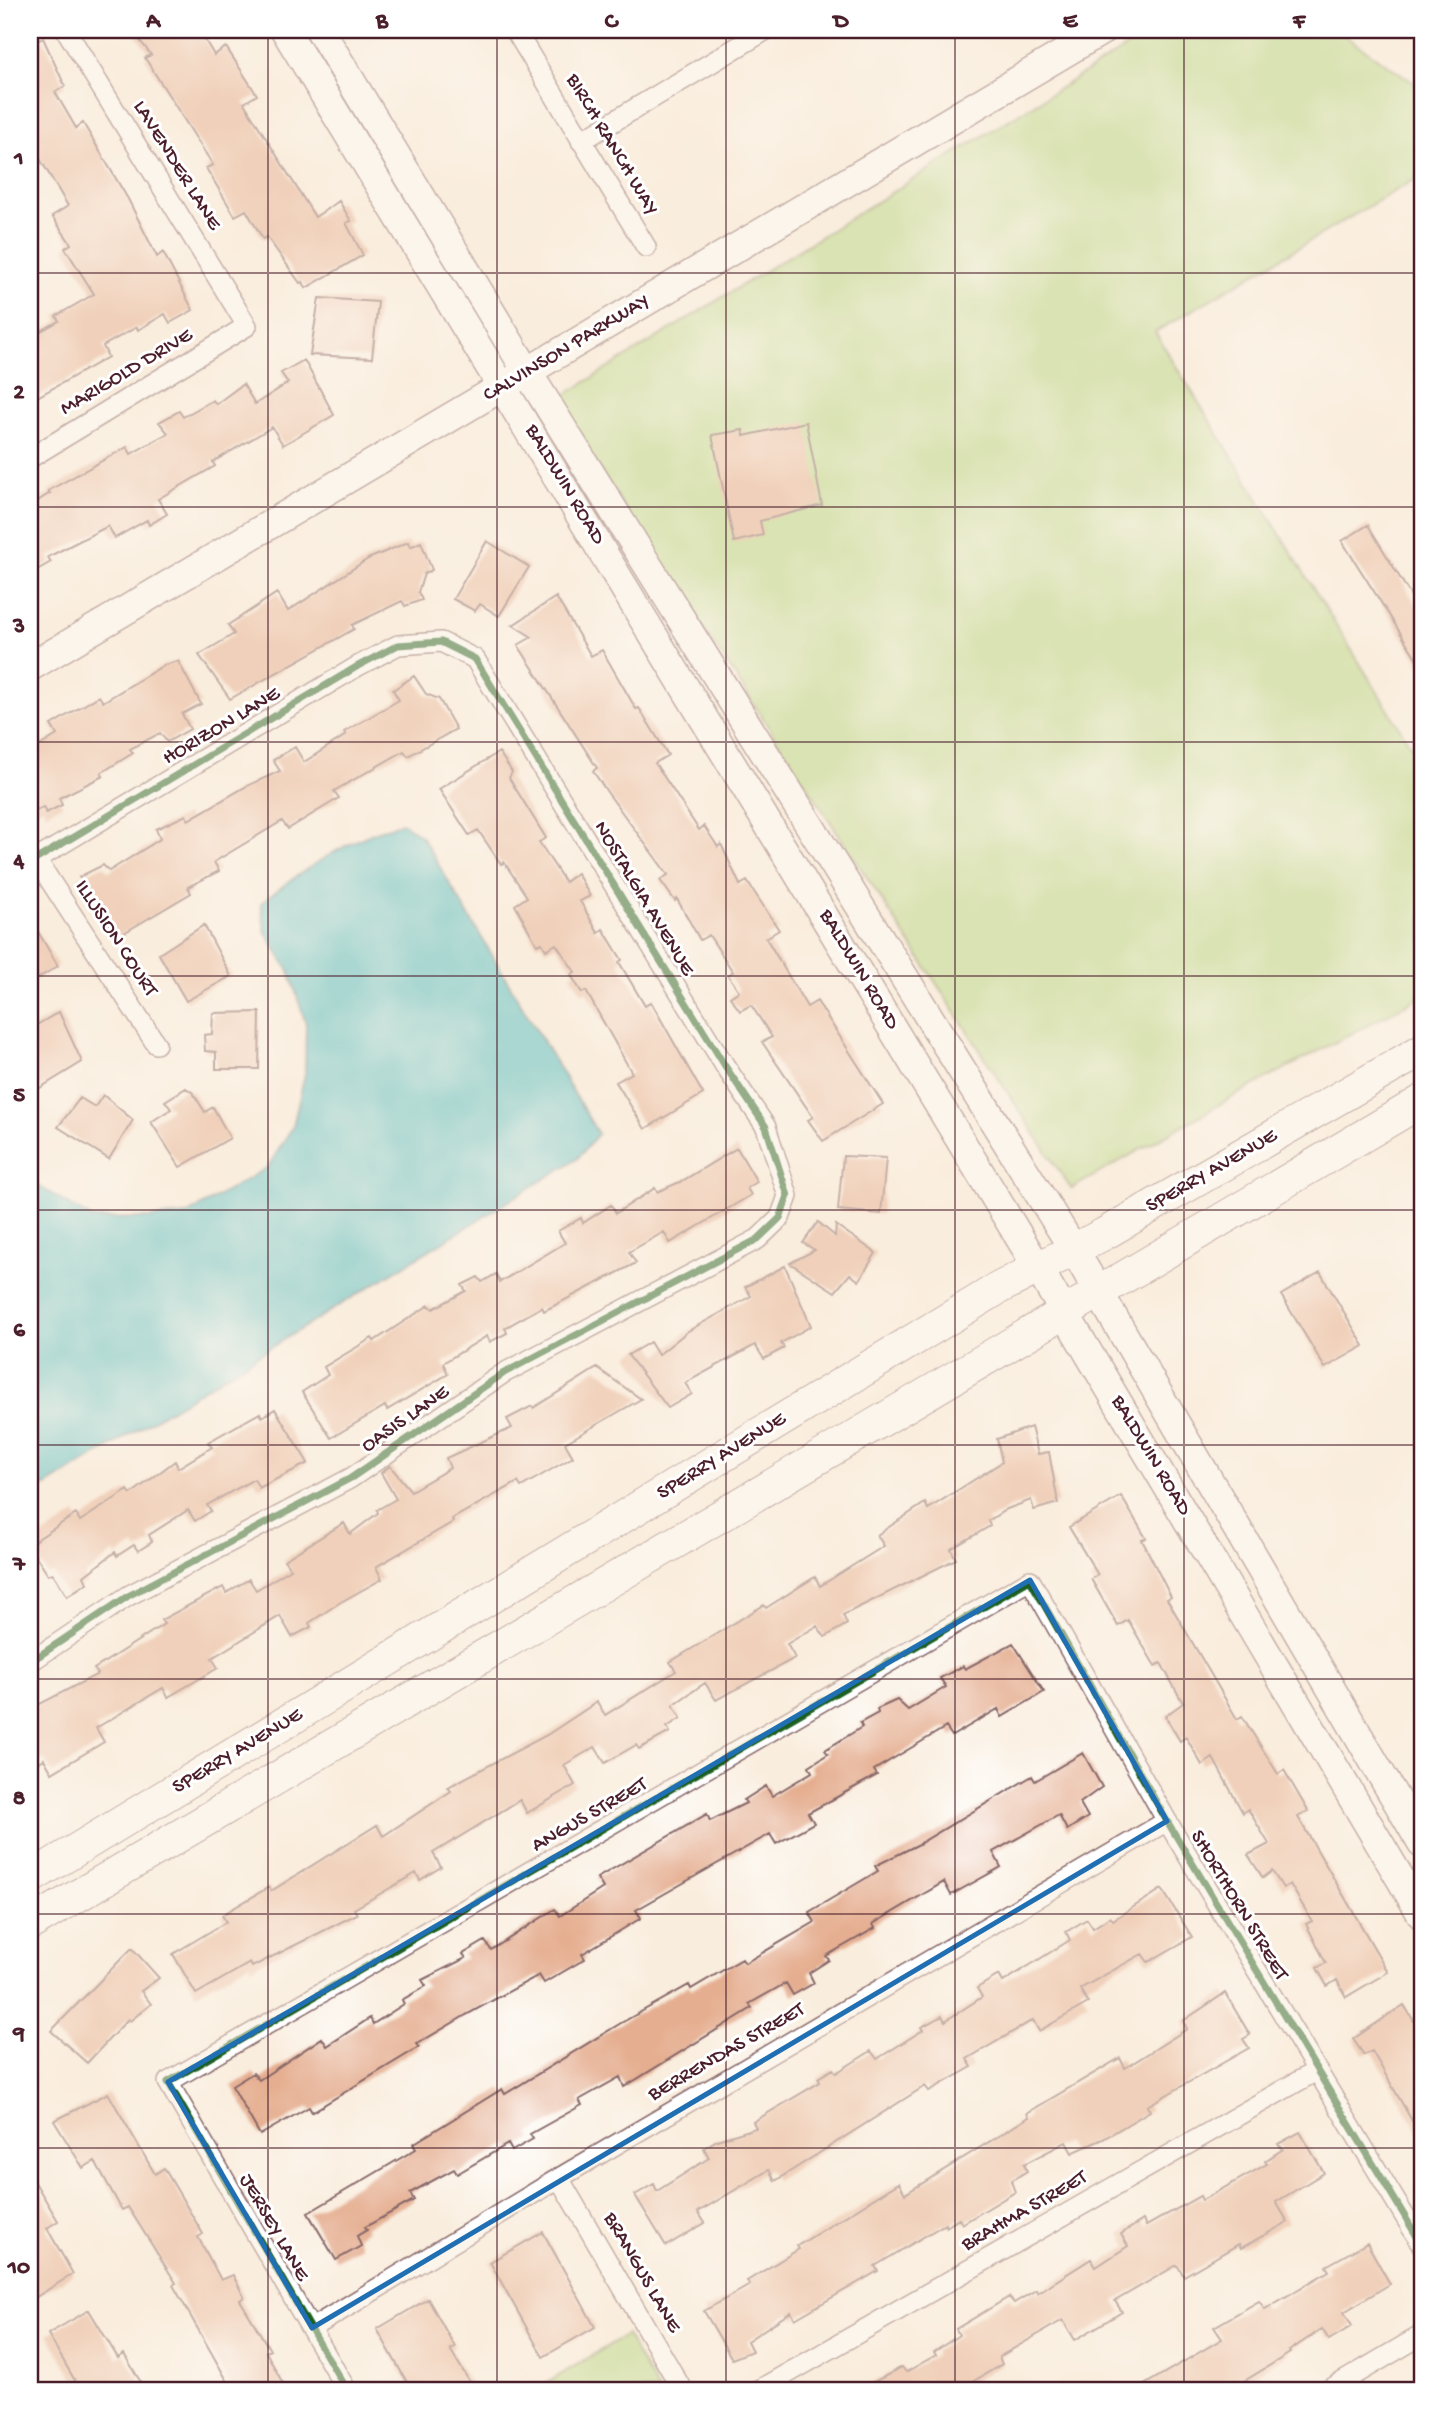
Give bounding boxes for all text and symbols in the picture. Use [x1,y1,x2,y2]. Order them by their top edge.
text: A [145,9,161,36]
text: B [375,9,389,36]
text: C [605,9,620,36]
text: D [832,9,850,36]
text: E [1063,9,1079,36]
text: F [1292,9,1307,36]
street label: BIRCH RANCH WAY [558,69,663,220]
street label: LAVENDER LANE [126,97,226,236]
text: 1 [13,146,24,173]
street label: CALVINSON PARKWAY [479,289,655,409]
street label: MARIGOLD DRIVE [56,323,198,422]
text: 2 [13,380,25,407]
street label: BALDWIN ROAD [518,419,610,550]
text: 3 [12,614,25,641]
street label: HORIZON LANE [159,682,286,772]
street label: NOSTALGIA AVENUE [587,817,700,982]
text: 4 [13,849,25,876]
street label: ILLUSION COURT [68,876,162,1003]
street label: BALDWIN ROAD [812,904,904,1035]
text: 5 [13,1083,25,1110]
street label: SPERRY AVENUE [1142,1124,1283,1220]
text: 6 [13,1318,26,1345]
street label: OASIS LANE [357,1380,455,1459]
street label: BALDWIN ROAD [1104,1390,1196,1521]
street label: SPERRY AVENUE [653,1407,792,1507]
text: 7 [12,1552,26,1579]
street label: SPERRY AVENUE [168,1703,308,1801]
street label: ANGUS STREET [528,1772,653,1859]
text: 8 [13,1786,26,1813]
street label: SHORTHORN STREET [1183,1826,1293,1986]
street label: BERRENDAS STREET [643,1998,810,2108]
text: 9 [12,2021,25,2048]
street label: BRAHMA STREET [957,2165,1093,2259]
street label: JERSEY LANE [232,2170,314,2287]
street label: BRANGUS LANE [596,2208,686,2338]
text: 10 [7,2255,30,2282]

